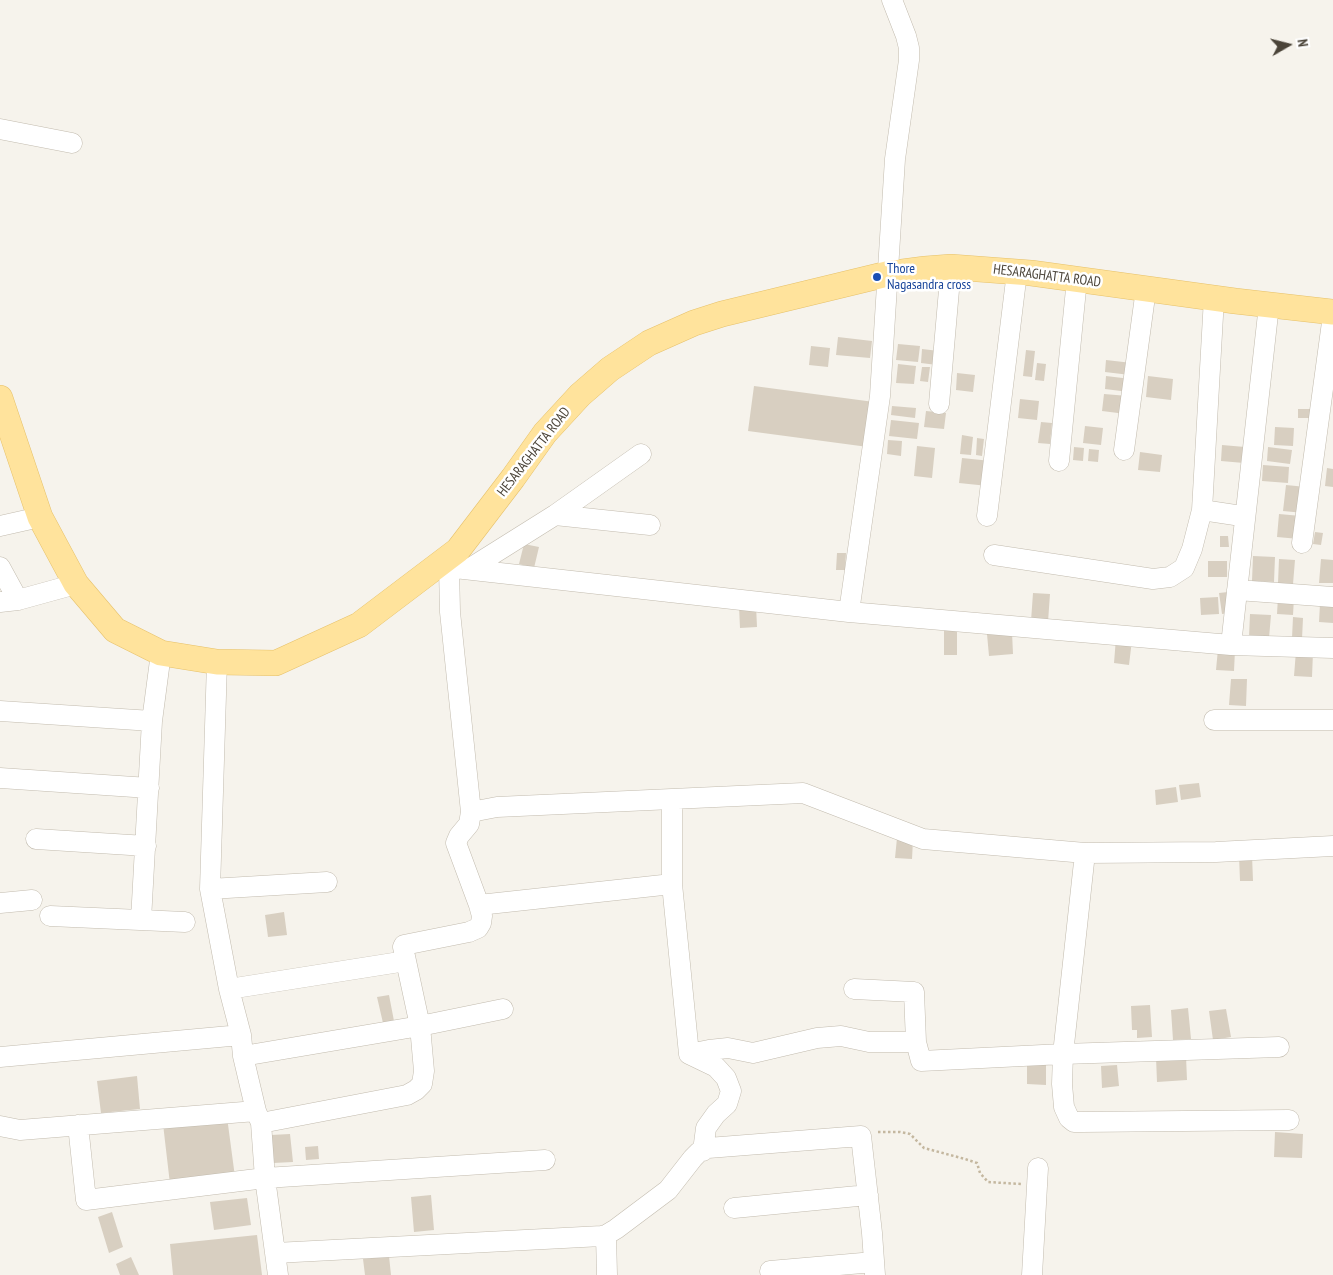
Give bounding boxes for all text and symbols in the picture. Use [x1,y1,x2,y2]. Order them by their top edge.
north arrow [1263,20,1313,70]
text: N [1293,38,1312,48]
place label: Thore Nagasandra cross [887,261,971,294]
street label: HESARAGHATTA ROAD [992,261,1102,291]
marker: Thore Nagasandra cross [871,271,883,283]
street label: HESARAGHATTA ROAD [494,404,574,500]

